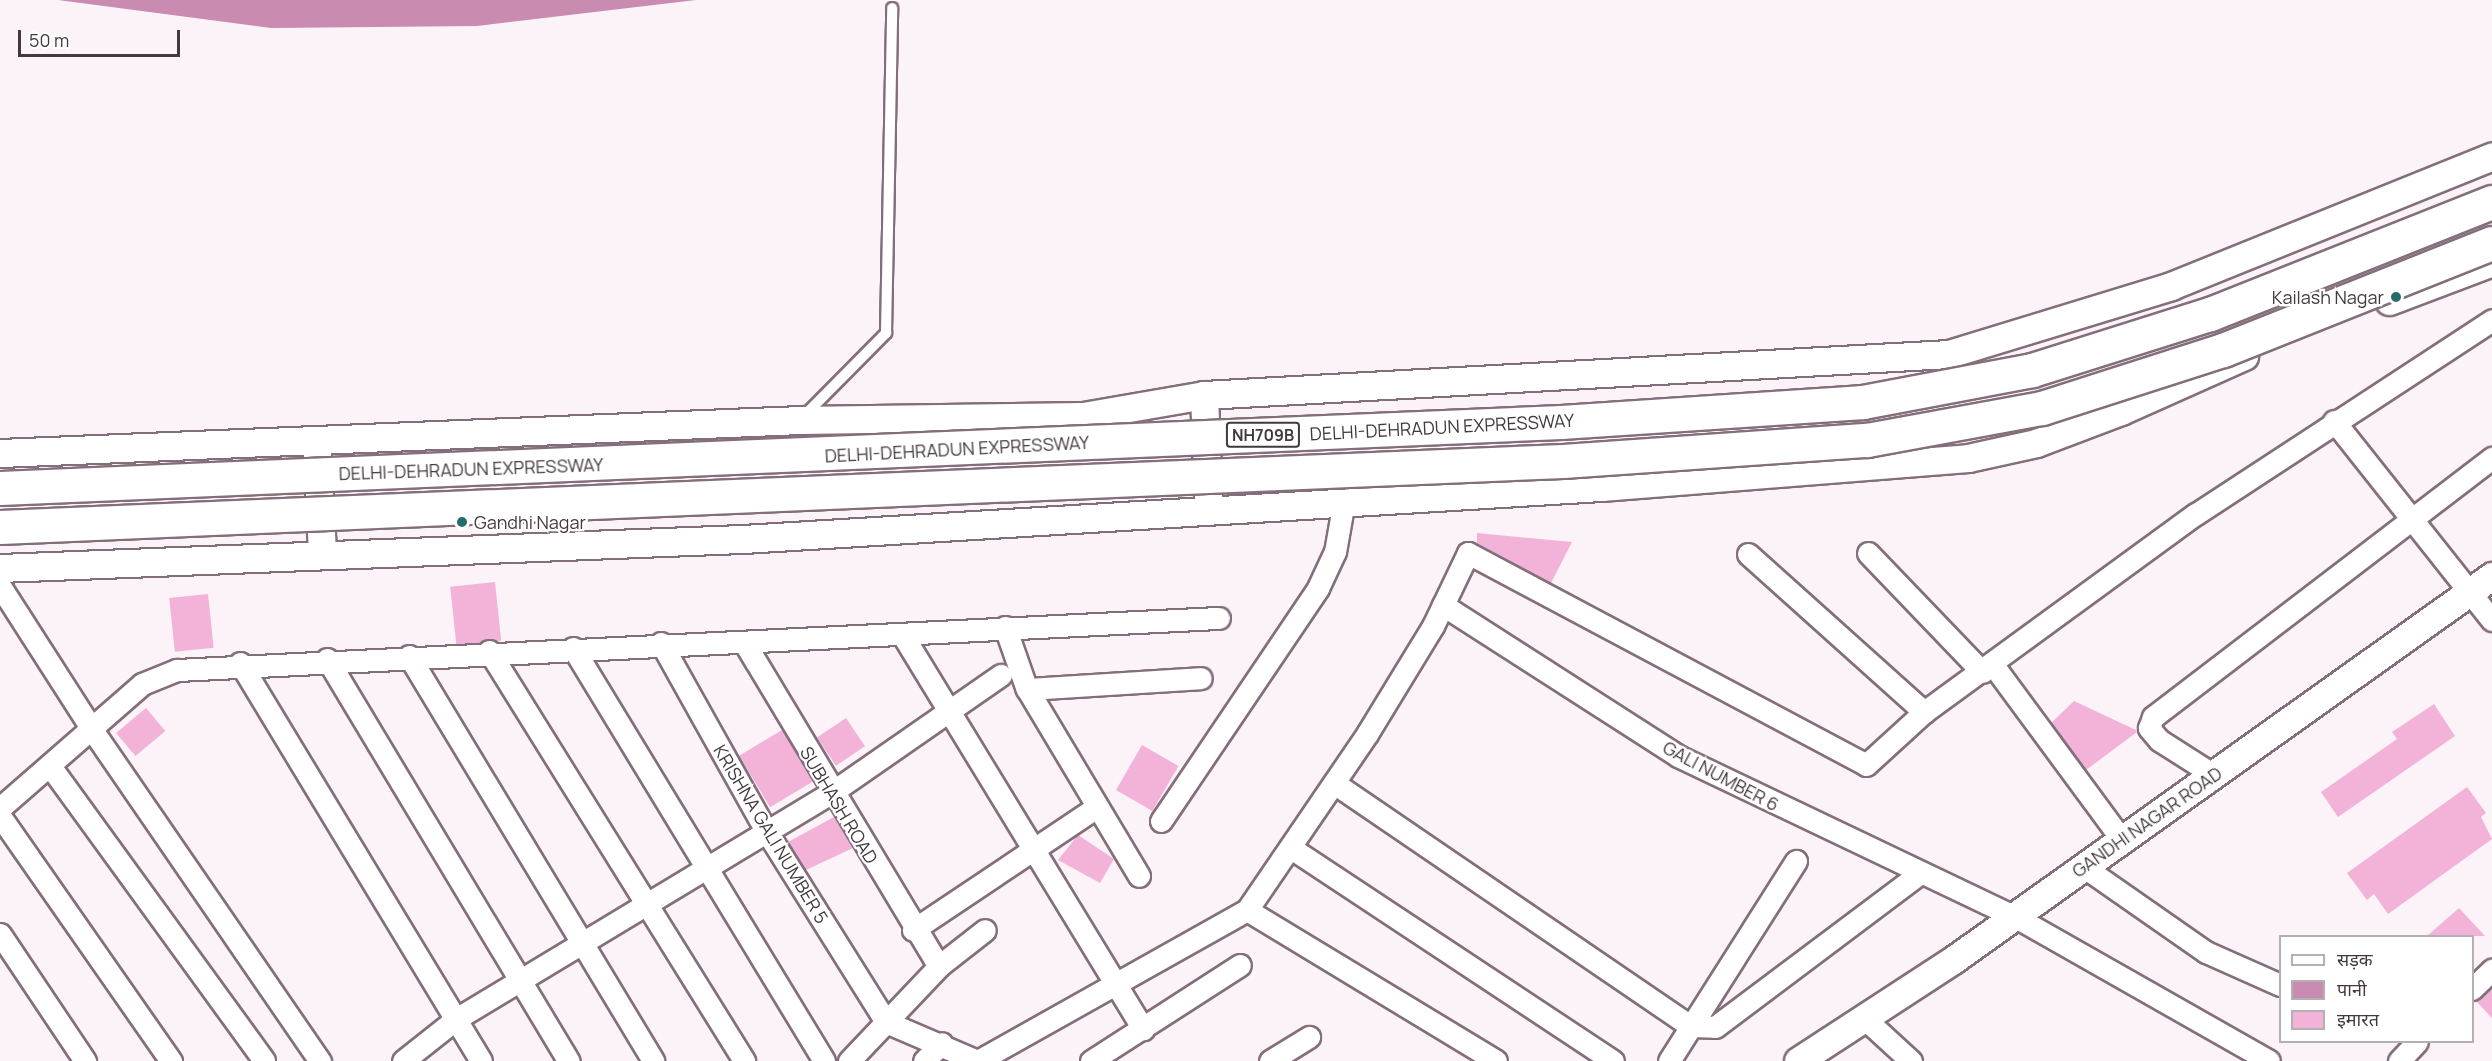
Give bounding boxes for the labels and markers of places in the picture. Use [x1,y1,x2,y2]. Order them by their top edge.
place label: Kailash Nagar [2272,286,2384,308]
marker: Kailash Nagar [2389,290,2403,304]
place label: Gandhi Nagar [474,511,586,533]
marker: Gandhi Nagar [455,515,469,529]

